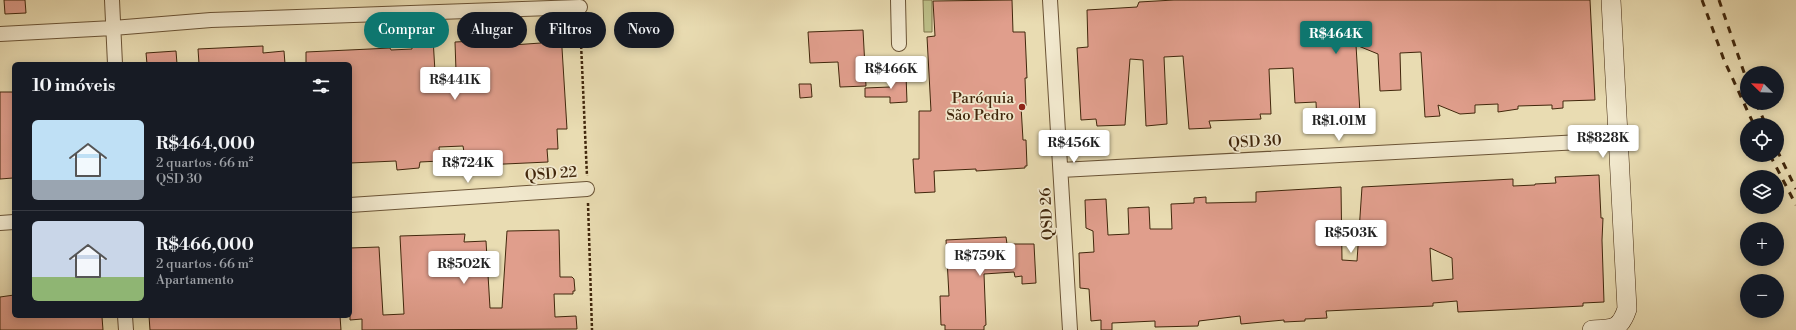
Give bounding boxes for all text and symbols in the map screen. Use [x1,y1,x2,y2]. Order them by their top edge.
chip: Comprar [364,12,449,48]
chip: Alugar [457,12,527,48]
chip: Filtros [535,12,606,48]
chip: Novo [614,12,674,48]
pin: R$464K [1303,21,1369,55]
text: R$464K [1309,26,1363,42]
pin: R$466K [858,56,924,90]
text: R$466K [865,61,917,77]
north arrow [1740,66,1784,110]
map controls [1740,66,1784,318]
pin: R$441K [422,67,488,101]
text: R$441K [429,72,481,88]
text: 10 imóveis [32,75,115,97]
icon: filters [310,75,332,97]
place label: Paróquia São Pedro [946,89,1014,125]
marker: Paróquia São Pedro [1017,102,1027,112]
pin: R$1.01M [1302,108,1376,142]
text: R$1.01M [1312,113,1366,129]
button: locate [1740,118,1784,162]
pin: R$828K [1570,125,1636,159]
pin: R$456K [1041,130,1107,164]
text: R$828K [1577,130,1629,146]
street label: QSD 30 [1228,131,1282,153]
text: R$464,000 [156,133,255,155]
text: R$456K [1048,135,1100,151]
icon: home [64,136,112,184]
pin: R$724K [435,150,501,184]
text: 2 quartos · 66 m² [156,155,253,171]
text: R$724K [442,155,494,171]
street label: QSD 22 [524,163,578,185]
button: layers [1740,170,1784,214]
text: QSD 30 [156,171,202,187]
street label: QSD 26 [1036,187,1058,241]
pin: R$503K [1318,220,1384,254]
button: + [1740,222,1784,266]
text: R$503K [1324,225,1378,241]
text: R$466,000 [156,234,254,256]
icon: home [64,237,112,285]
pin: R$759K [947,243,1013,277]
text: R$759K [954,248,1006,264]
pin: R$502K [431,251,497,285]
text: 2 quartos · 66 m² [156,256,253,272]
text: R$502K [437,256,491,272]
text: Apartamento [156,272,234,288]
button: − [1740,274,1784,318]

